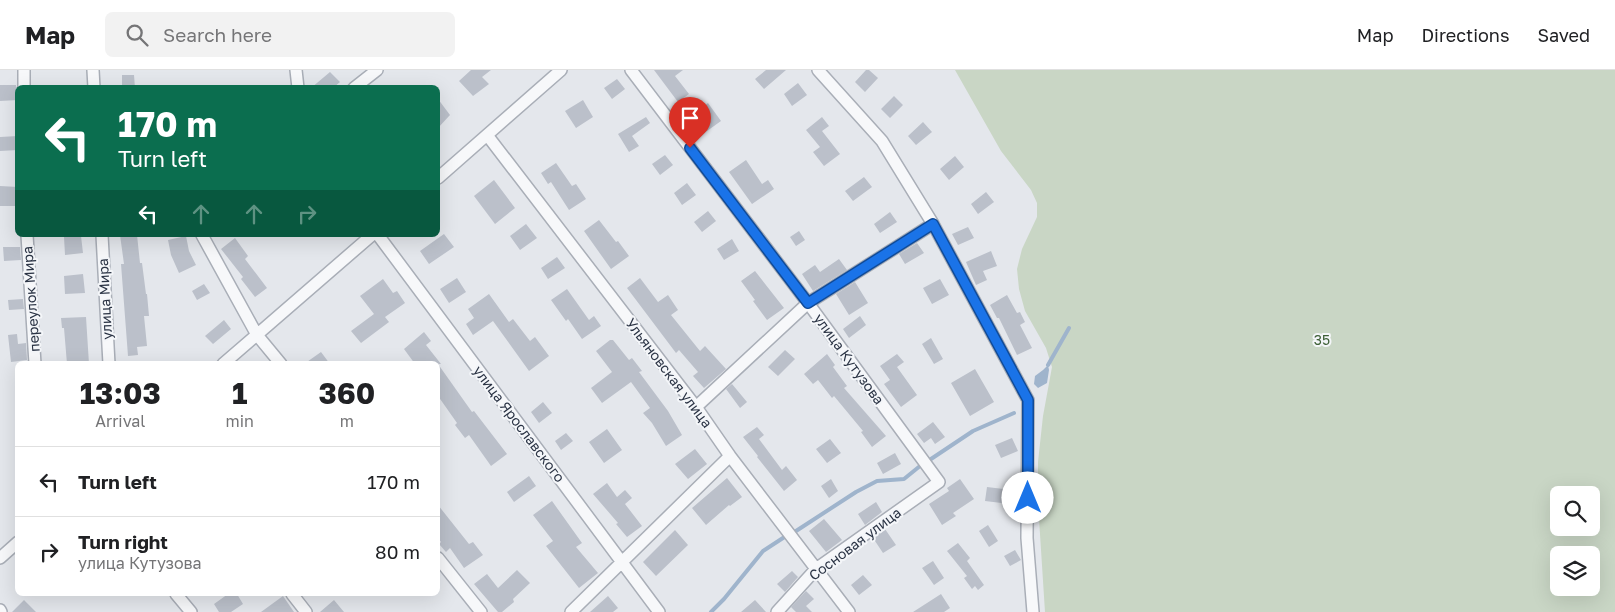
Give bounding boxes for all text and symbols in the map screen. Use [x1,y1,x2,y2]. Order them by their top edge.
search box [105,12,455,57]
text: Map [25,20,75,49]
icon: search [123,21,151,49]
text: Search here [163,23,272,46]
text: Map [1357,24,1393,46]
text: Directions [1421,24,1509,46]
text: Saved [1537,24,1590,46]
pin [669,97,711,148]
text: 170 m [118,103,217,145]
icon: arrive [676,104,704,132]
icon: left [35,105,100,170]
text: Turn left [118,145,207,172]
icon: left [134,200,162,228]
icon: ahead [187,200,215,228]
icon: ahead [240,200,268,228]
icon: right [293,200,321,228]
street label: переулок Мира [18,246,43,352]
street label: улица Мира [94,258,115,340]
street label: улица Кутузова [811,310,888,407]
street label: Ульяновская улица [623,315,716,431]
park label: 35 [1314,331,1330,348]
street label: улица Ярославского [470,362,569,485]
text: 13:03 [80,375,161,411]
text: 1 [232,375,247,411]
text: 360 [318,375,375,411]
text: Arrival [95,411,145,431]
text: min [226,411,254,431]
text: m [340,411,354,431]
icon: left [35,468,63,496]
text: Turn left [78,470,157,493]
text: 170 m [367,470,420,493]
position arrow [1001,471,1053,523]
map controls [1550,486,1600,596]
button: search [1550,486,1600,536]
street label: Сосновая улица [805,503,904,584]
text: Turn right [78,530,168,553]
icon: right [35,538,63,566]
text: 80 m [375,540,420,563]
button: layers [1550,546,1600,596]
text: улица Кутузова [78,553,202,573]

